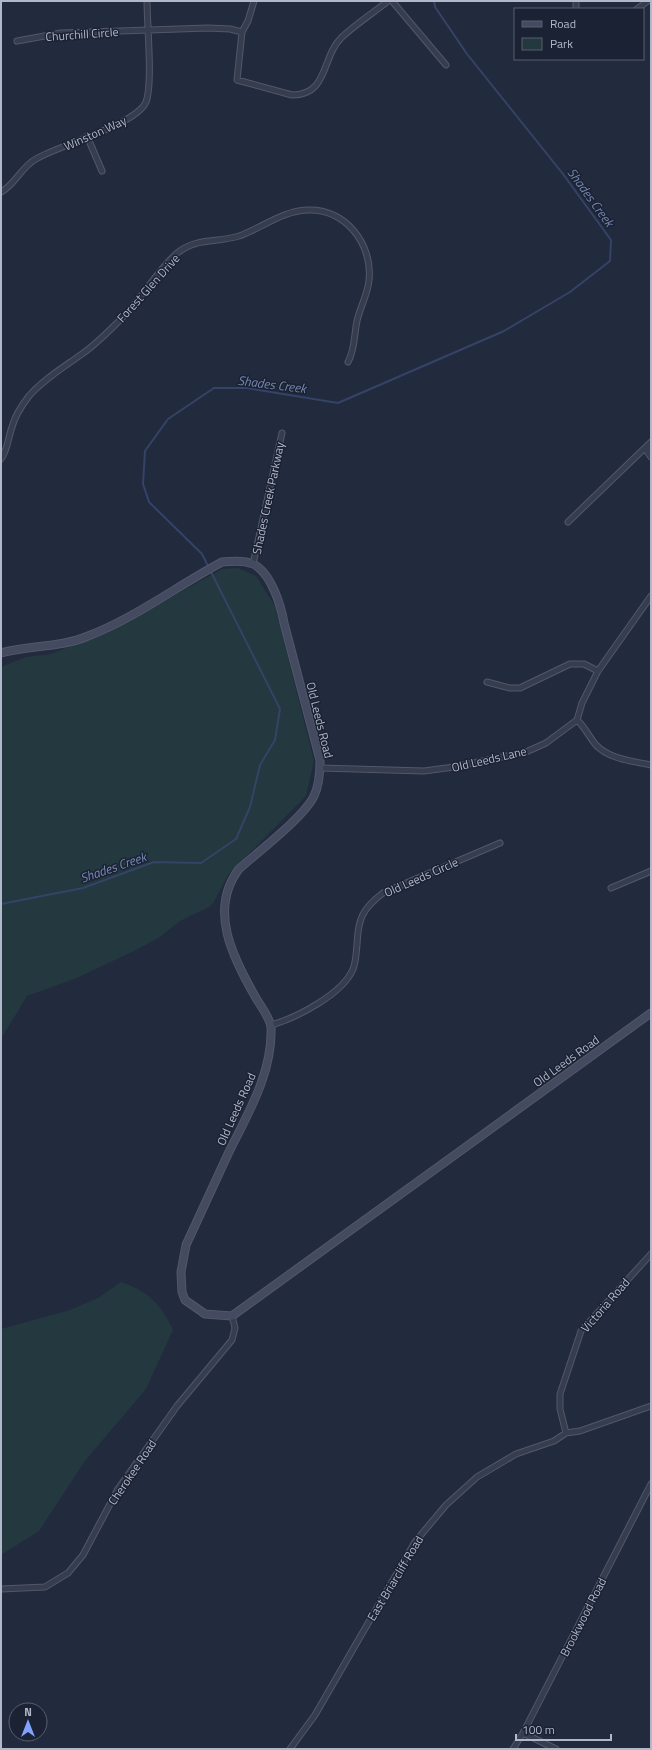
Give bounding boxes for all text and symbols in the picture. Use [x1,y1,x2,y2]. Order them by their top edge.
legend [514,8,644,60]
text: Road [550,14,576,33]
street label: Churchill Circle [45,22,119,46]
text: Park [550,34,573,53]
street label: Winston Way [60,111,130,155]
water label: Shades Creek [563,163,621,232]
street label: Forest Glen Drive [112,249,184,327]
water label: Shades Creek [237,370,310,398]
street label: Shades Creek Parkway [247,440,289,556]
street label: Old Leeds Road [301,680,339,760]
street label: Old Leeds Lane [450,741,528,777]
water label: Shades Creek [77,846,151,888]
street label: Old Leeds Circle [381,852,461,902]
street label: Old Leeds Road [529,1030,603,1092]
street label: Old Leeds Road [211,1069,261,1149]
street label: Victoria Road [576,1274,634,1336]
street label: Cherokee Road [103,1435,161,1509]
street label: East Briarcliff Road [362,1532,428,1624]
street label: Brookwood Road [555,1574,611,1660]
north arrow [8,1702,48,1742]
text: N [24,1704,32,1720]
scale bar [516,1716,611,1742]
text: 100 m [522,1720,555,1739]

